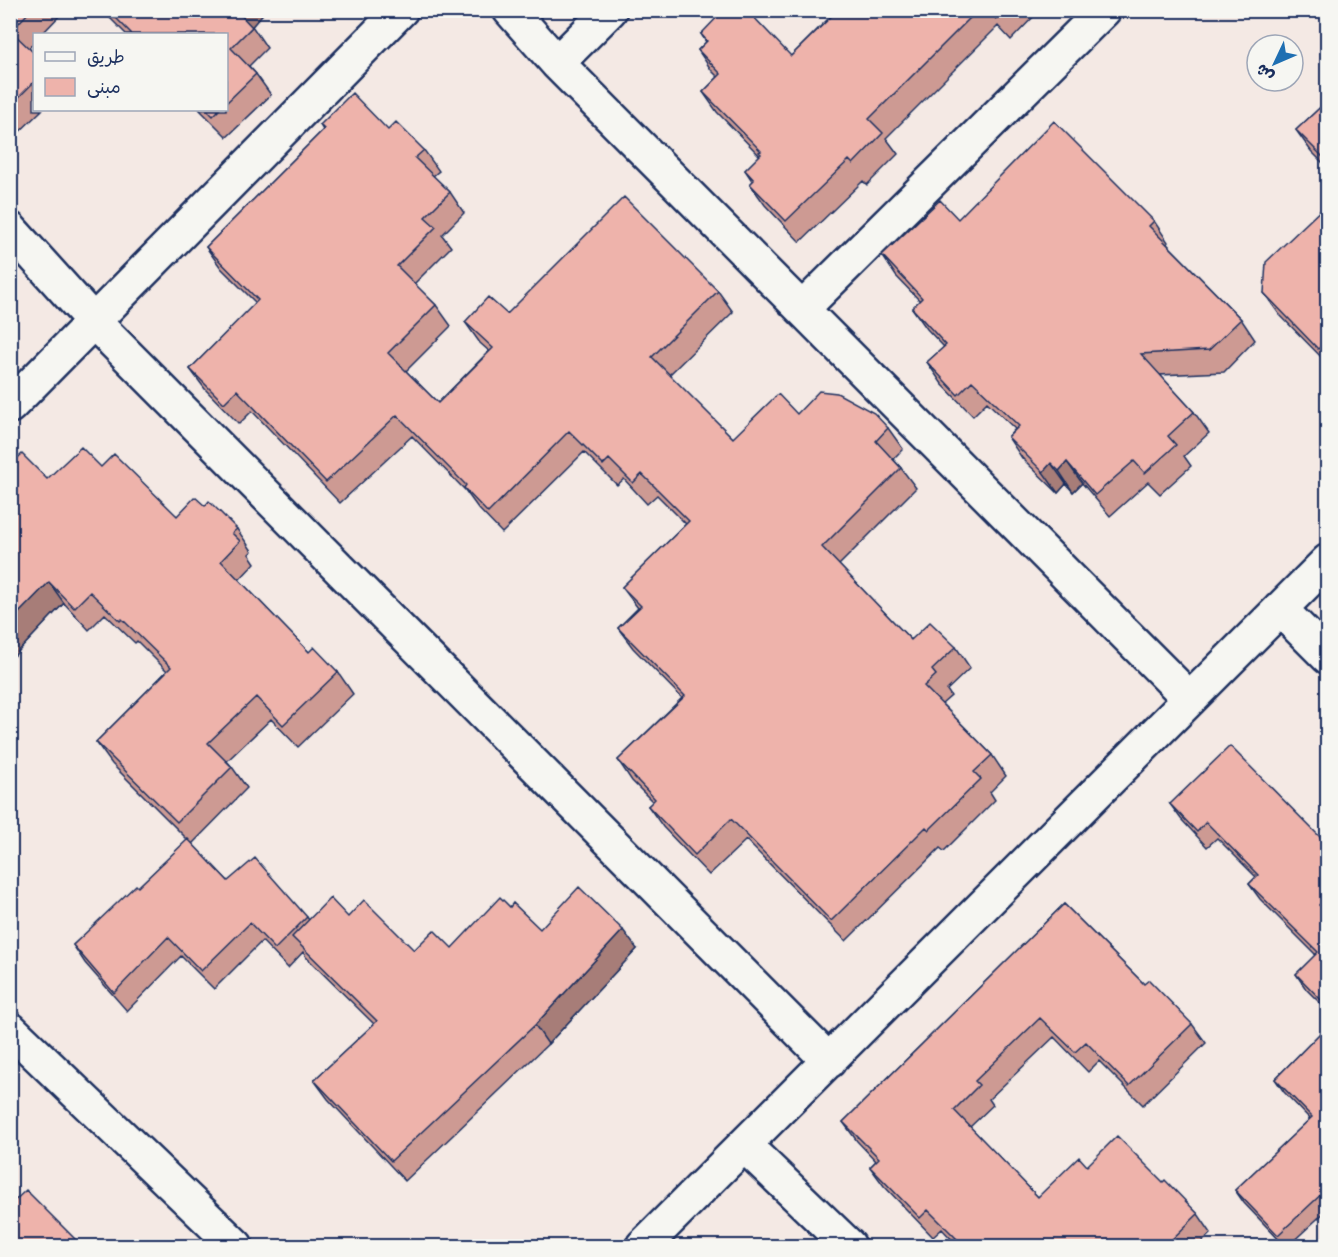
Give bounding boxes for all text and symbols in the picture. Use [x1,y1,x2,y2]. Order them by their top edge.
legend [33,33,228,111]
north arrow [1245,33,1305,93]
text: طريق [87,41,125,73]
text: ش [1248,57,1281,89]
text: مبنى [87,71,121,103]

